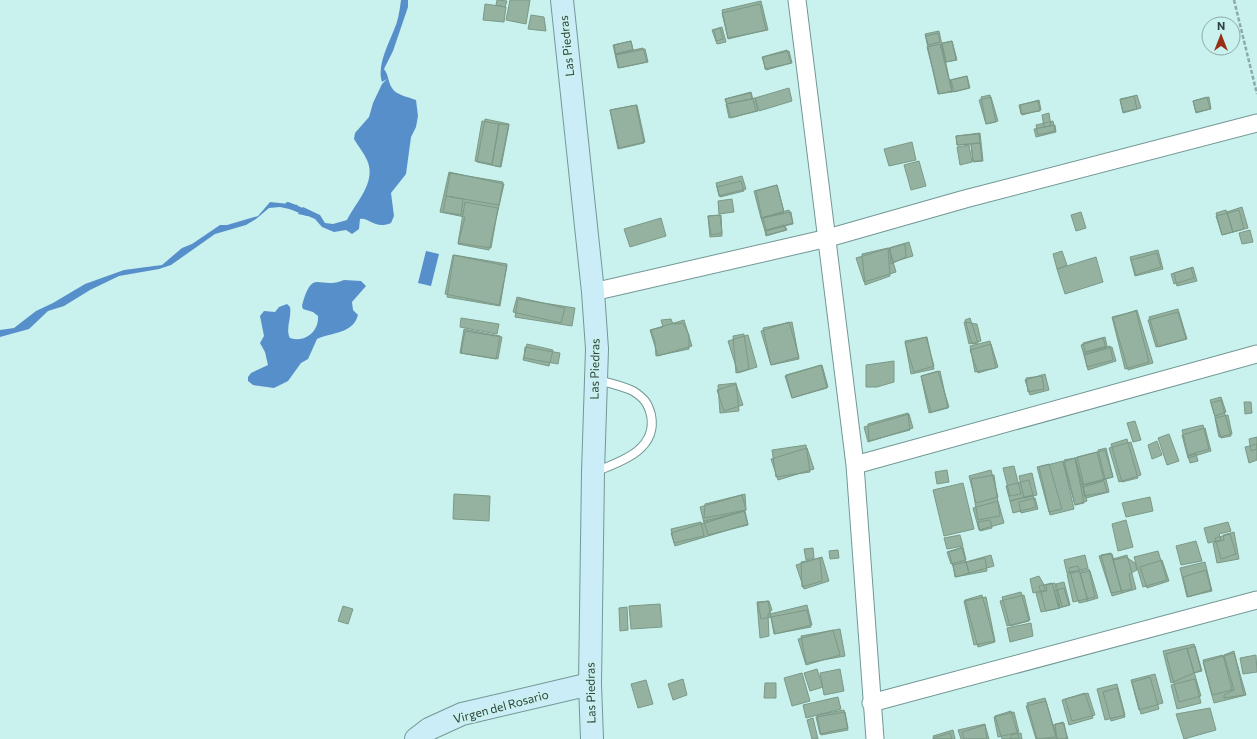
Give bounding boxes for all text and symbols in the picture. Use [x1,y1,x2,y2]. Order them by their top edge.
street label: Las Piedras [556,15,576,77]
north arrow [1201,16,1241,56]
text: N [1217,19,1225,32]
street label: Las Piedras [586,338,602,400]
street label: Las Piedras [582,662,598,724]
street label: Virgen del Rosario [452,687,550,725]

